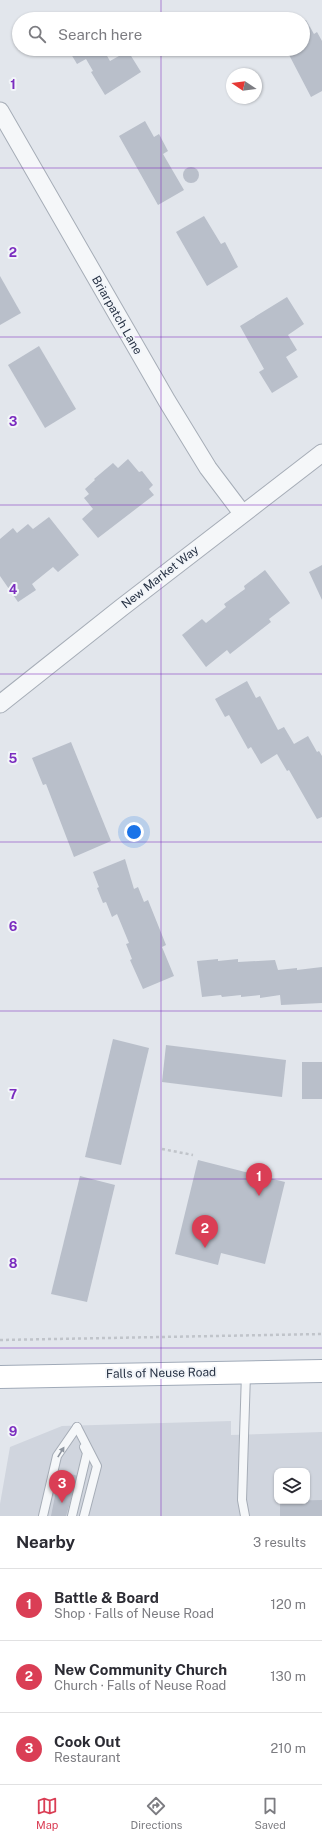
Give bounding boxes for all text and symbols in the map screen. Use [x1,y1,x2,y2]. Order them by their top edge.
search box [12,12,310,56]
icon: search [26,23,48,45]
text: Search here [58,26,142,43]
north arrow [226,68,262,104]
text: 1 [10,77,16,92]
text: 2 [9,245,17,260]
street label: Briarpatch Lane [89,273,145,357]
text: 3 [9,414,18,429]
street label: New Market Way [119,542,202,611]
text: 4 [9,582,18,597]
text: 5 [9,751,18,766]
your location [124,822,144,842]
text: 6 [9,919,18,934]
text: 7 [9,1087,17,1102]
pin: 1 [246,1163,272,1196]
pin: 2 [192,1215,218,1248]
text: 8 [9,1256,18,1271]
street label: Falls of Neuse Road [106,1365,216,1381]
text: 9 [9,1424,17,1439]
one-way arrow [57,1446,64,1458]
map controls [274,1468,310,1504]
button: layers [274,1468,310,1504]
pin: 3 [49,1470,75,1503]
text: Nearby [16,1532,75,1552]
text: 3 results [253,1535,306,1550]
text: Battle & Board [54,1589,159,1606]
text: 1 [26,1597,32,1612]
text: 120 m [271,1597,306,1612]
text: Shop · Falls of Neuse Road [54,1606,214,1621]
text: New Community Church [54,1661,227,1678]
text: 2 [25,1669,33,1684]
text: 130 m [270,1669,306,1684]
text: Church · Falls of Neuse Road [54,1678,226,1693]
text: Cook Out [54,1733,121,1750]
text: 3 [25,1741,33,1756]
text: 210 m [271,1741,306,1756]
text: Restaurant [54,1750,120,1765]
tab: Map [36,1795,58,1831]
tab: Directions [131,1795,182,1831]
tab: Saved [254,1795,286,1831]

